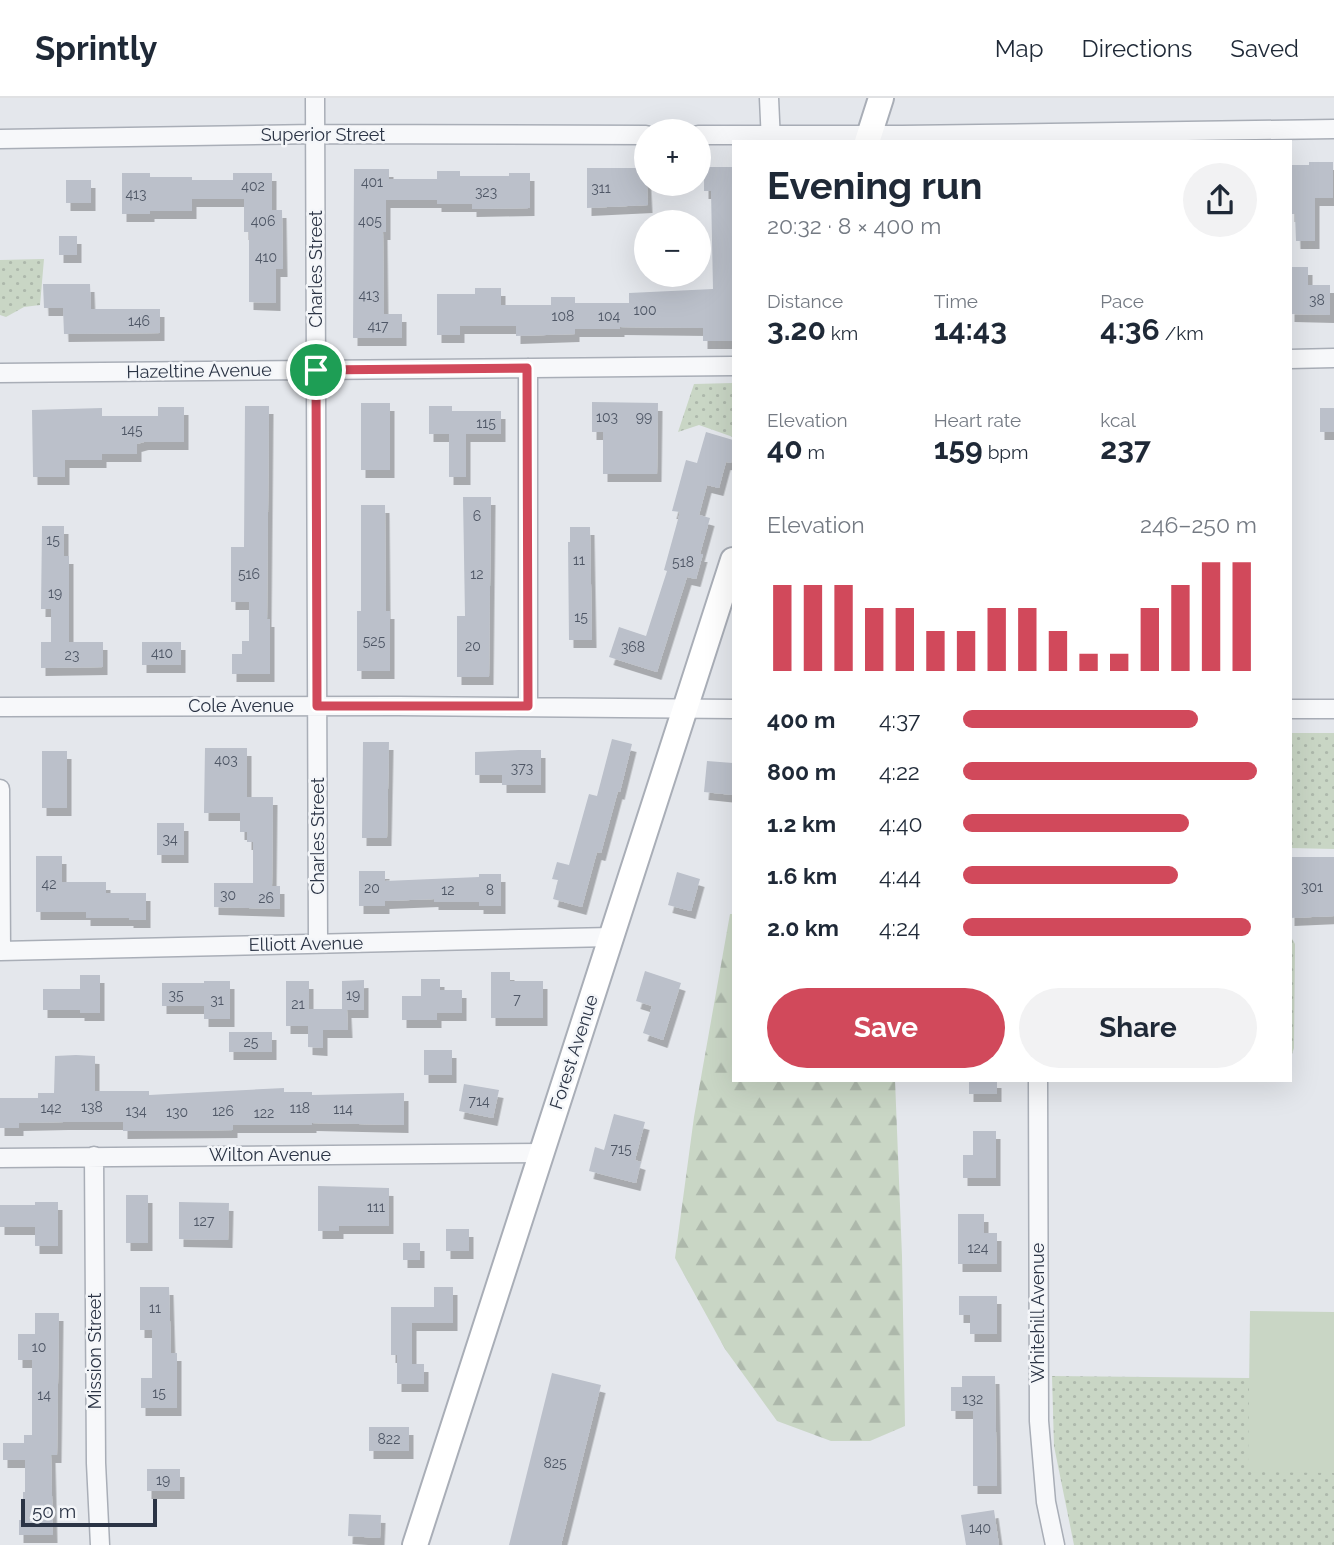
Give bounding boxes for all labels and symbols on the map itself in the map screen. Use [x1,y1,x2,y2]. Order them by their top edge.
street label: Superior Street [261,124,385,145]
house number: 401 [361,174,383,190]
house number: 402 [241,178,265,194]
house number: 311 [591,180,611,196]
house number: 323 [475,184,497,200]
house number: 413 [125,186,147,202]
street label: Charles Street [305,210,326,328]
house number: 406 [251,213,275,229]
house number: 405 [358,213,382,229]
house number: 410 [255,249,277,265]
house number: 413 [358,287,380,303]
house number: 38 [1309,292,1325,308]
house number: 100 [633,302,657,318]
house number: 108 [552,308,574,324]
house number: 104 [598,308,620,324]
house number: 146 [128,313,150,329]
house number: 417 [367,318,389,334]
pin [286,340,346,400]
street label: Hazeltine Avenue [126,359,272,382]
house number: 103 [596,409,618,425]
house number: 99 [636,409,652,425]
house number: 115 [476,415,496,431]
house number: 145 [121,422,143,438]
house number: 6 [473,508,481,524]
house number: 15 [46,532,60,548]
house number: 11 [573,552,585,568]
house number: 518 [672,554,694,570]
house number: 516 [238,566,260,582]
house number: 12 [470,566,484,582]
house number: 19 [48,585,62,601]
house number: 15 [574,609,588,625]
house number: 525 [363,633,386,649]
house number: 20 [465,638,481,654]
house number: 368 [621,639,645,655]
house number: 410 [151,645,173,661]
house number: 23 [65,647,79,663]
street label: Cole Avenue [188,695,294,716]
house number: 403 [214,752,238,768]
house number: 373 [511,760,533,776]
street label: Charles Street [307,777,328,895]
house number: 34 [162,831,178,847]
house number: 42 [42,876,56,892]
house number: 301 [1301,879,1323,895]
house number: 20 [364,880,380,896]
house number: 12 [441,882,455,898]
house number: 8 [486,882,494,898]
house number: 30 [220,887,236,903]
house number: 26 [258,890,274,906]
street label: Elliott Avenue [249,932,364,955]
house number: 35 [168,987,184,1003]
house number: 19 [346,987,360,1003]
house number: 7 [513,991,521,1007]
street label: Forest Avenue [545,991,602,1112]
house number: 31 [210,992,224,1008]
house number: 21 [291,996,305,1012]
house number: 25 [244,1034,259,1050]
house number: 714 [468,1093,490,1109]
house number: 138 [81,1099,103,1115]
house number: 142 [41,1100,61,1116]
house number: 118 [290,1100,310,1116]
house number: 114 [333,1101,353,1117]
house number: 134 [125,1103,147,1119]
house number: 126 [212,1103,234,1119]
house number: 130 [166,1104,188,1120]
house number: 122 [254,1105,274,1121]
house number: 715 [610,1141,632,1157]
street label: Wilton Avenue [209,1144,331,1165]
house number: 111 [367,1199,385,1215]
house number: 127 [194,1213,215,1229]
house number: 124 [968,1240,989,1256]
street label: Whitehill Avenue [1027,1242,1048,1383]
street label: Mission Street [84,1293,105,1409]
house number: 11 [149,1300,161,1316]
house number: 10 [32,1339,46,1355]
house number: 15 [152,1385,166,1401]
house number: 14 [37,1387,51,1403]
house number: 132 [963,1391,983,1407]
house number: 822 [378,1431,400,1447]
house number: 825 [543,1455,567,1471]
house number: 19 [156,1472,170,1488]
scale bar [21,1496,158,1528]
house number: 140 [969,1520,991,1536]

